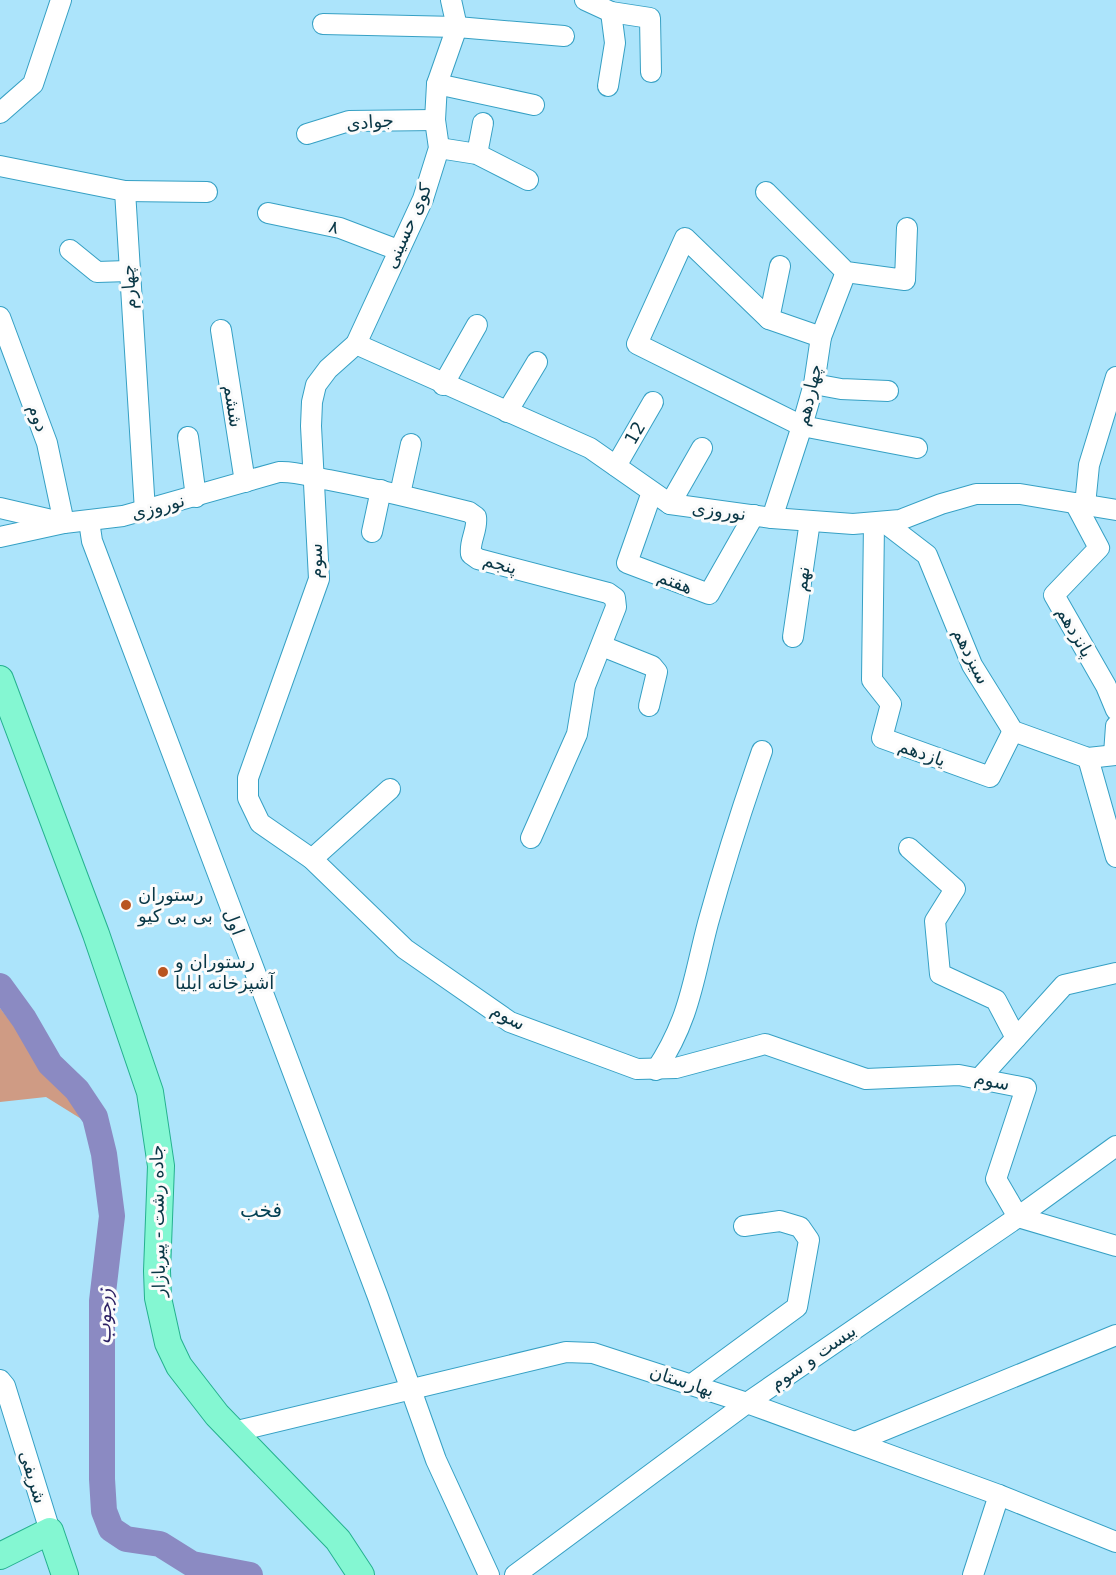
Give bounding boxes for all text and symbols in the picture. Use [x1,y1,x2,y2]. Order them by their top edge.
street label: جوادی [346,109,394,135]
street label: کوی حسینی [379,180,437,272]
street label: ۸ [327,215,342,238]
street label: چهارم [116,264,142,310]
street label: چهاردهم [791,362,827,428]
street label: ششم [219,383,247,429]
street label: دوم [23,401,53,435]
street label: 12 [620,418,649,448]
street label: نوروزی [129,489,187,525]
street label: نوروزی [691,497,747,525]
street label: سوم [305,543,327,579]
street label: پنجم [481,549,519,579]
street label: هفتم [654,565,696,599]
street label: نهم [789,565,815,593]
street label: پانزدهم [1052,603,1098,661]
street label: سیزدهم [948,624,994,688]
street label: یازدهم [895,735,949,771]
place label: رستوران بی بی کیو [137,884,213,927]
marker: رستوران بی بی کیو [119,898,133,912]
street label: اول [219,906,249,938]
place label: رستوران و آشپزخانه ایلیا [174,951,275,994]
marker: رستوران و آشپزخانه ایلیا [156,965,170,979]
street label: سوم [487,999,529,1035]
street label: سوم [972,1067,1012,1095]
street label: جاده رشت - پیربازار [146,1145,170,1298]
district label: فخب [240,1198,282,1222]
water label: زرجوب [91,1287,117,1344]
street label: بیست و سوم [766,1319,860,1395]
street label: بهارستان [647,1360,717,1402]
street label: شریفی [15,1448,51,1506]

